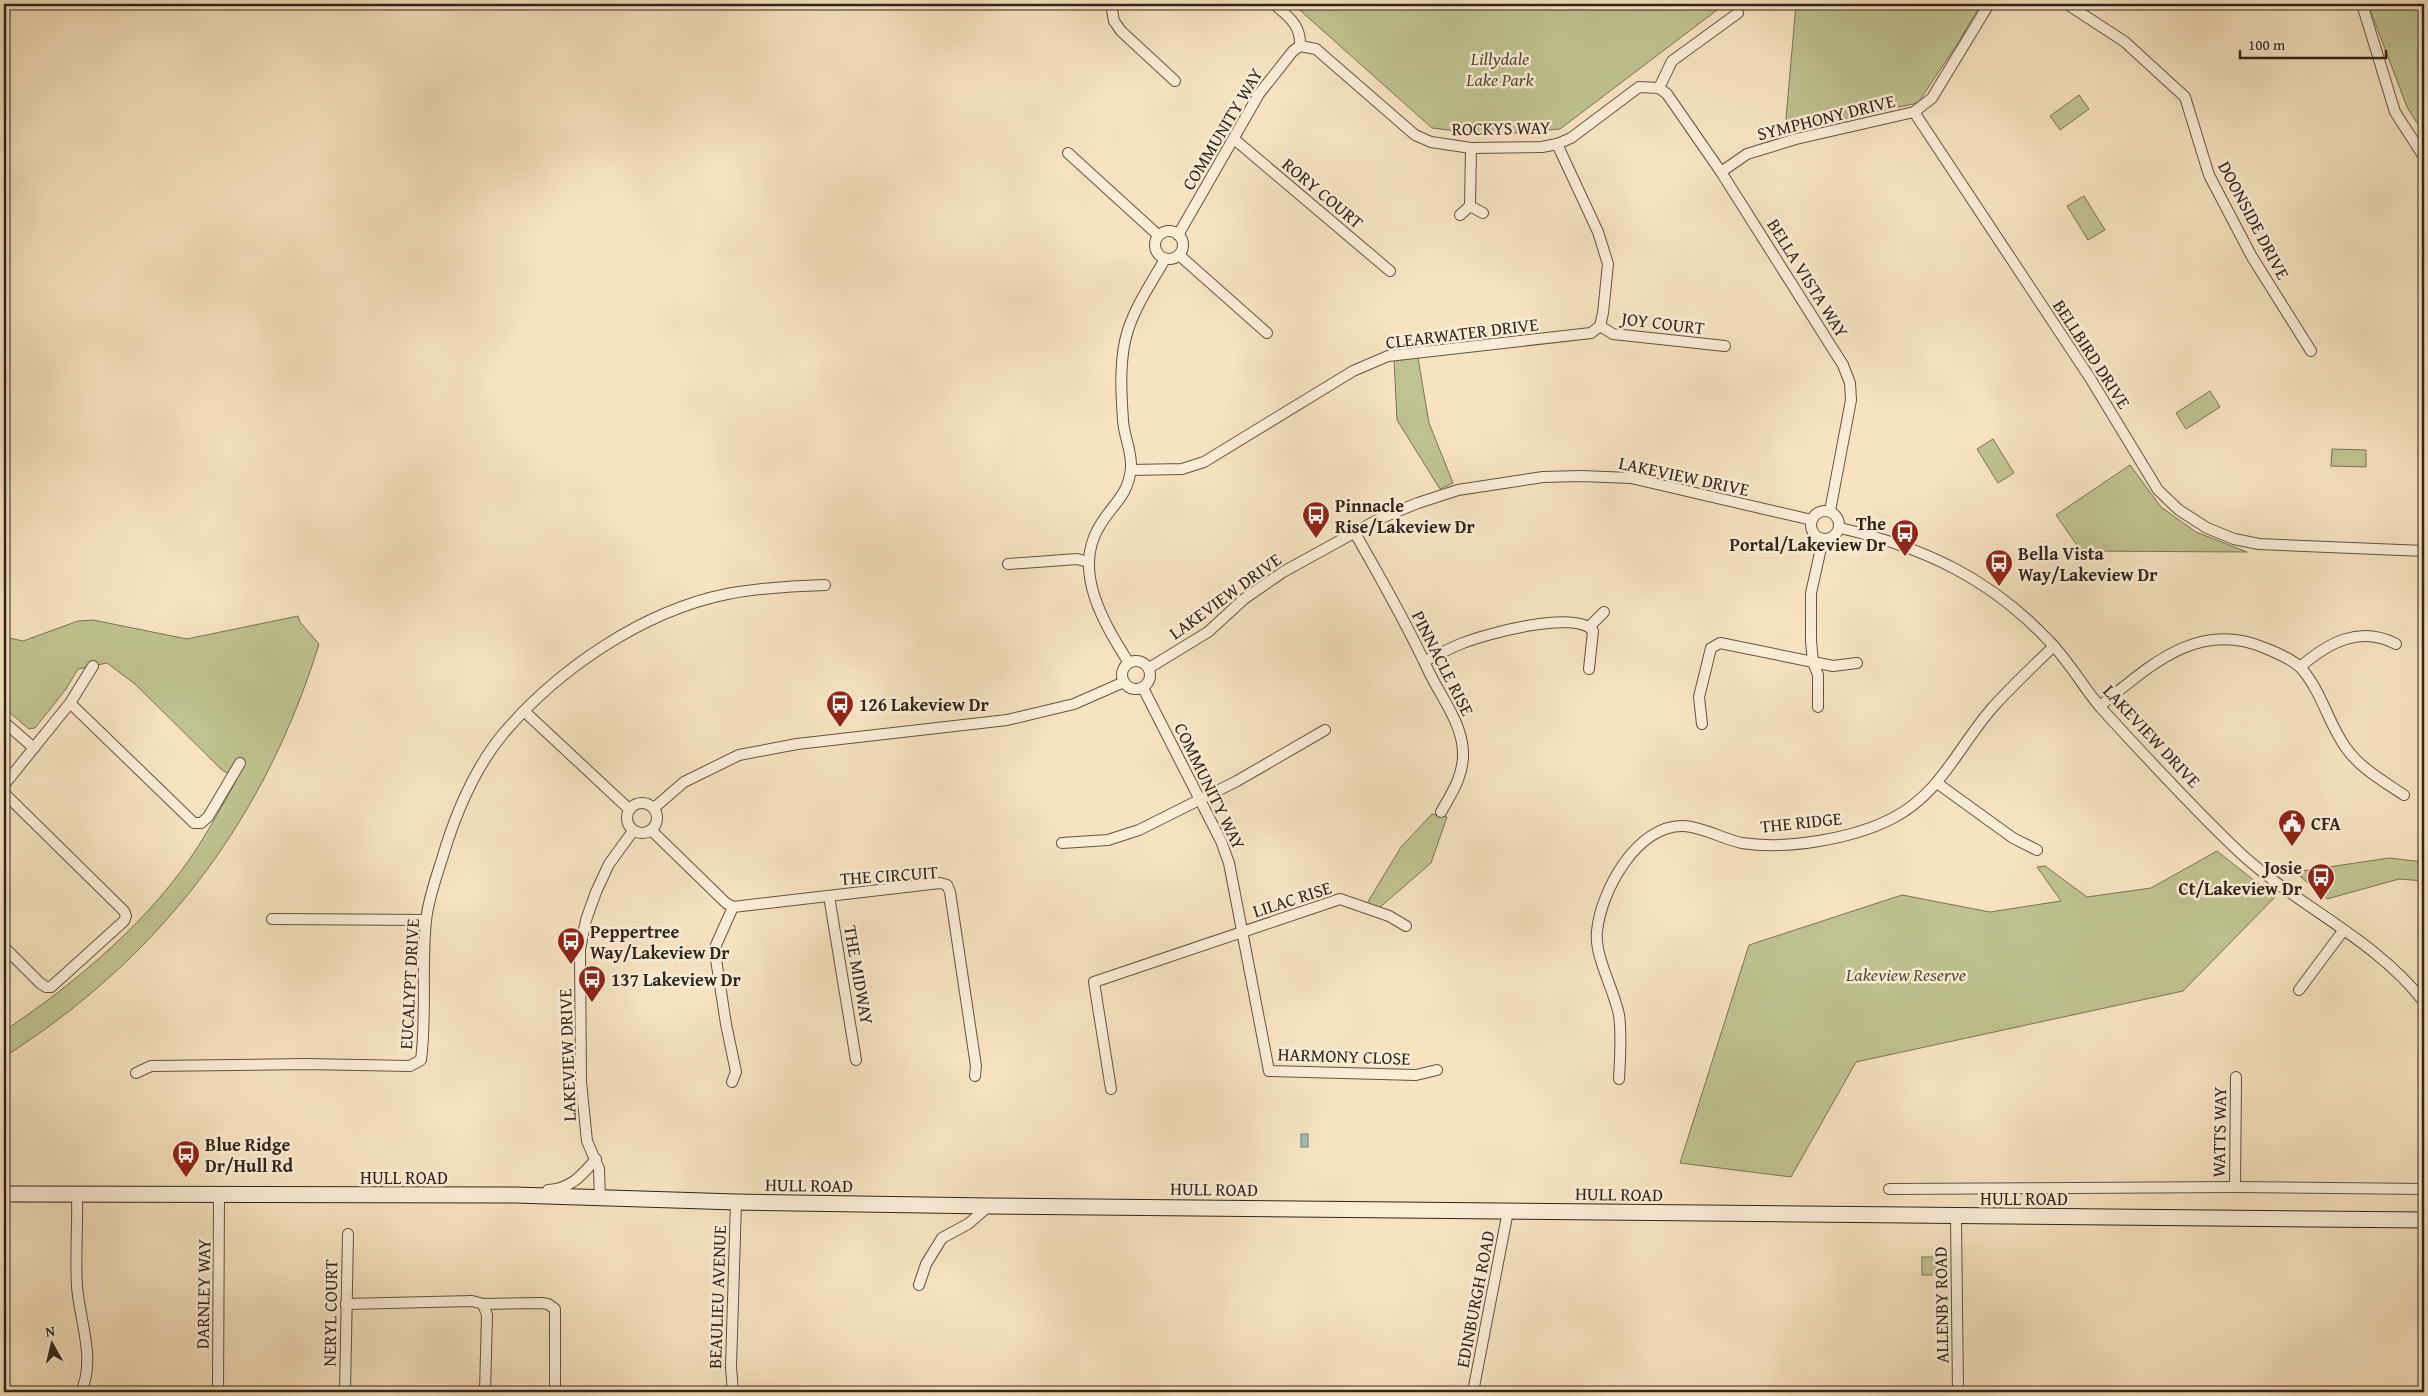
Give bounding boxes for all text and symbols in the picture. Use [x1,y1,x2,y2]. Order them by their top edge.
scale bar [2240,28,2387,60]
text: 100 m [2248,34,2286,55]
park label: Lillydale Lake Park [1465,45,1535,93]
street label: COMMUNITY WAY [1175,63,1269,195]
street label: SYMPHONY DRIVE [1754,87,1898,147]
street label: ROCKYS WAY [1451,114,1551,142]
street label: RORY COURT [1276,151,1370,235]
street label: DOONSIDE DRIVE [2211,156,2297,284]
street label: BELLA VISTA WAY [1761,213,1856,343]
street label: BELLBIRD DRIVE [2046,294,2138,414]
street label: JOY COURT [1618,304,1706,341]
street label: CLEARWATER DRIVE [1384,310,1540,356]
street label: LAKEVIEW DRIVE [1616,449,1752,503]
place label: Pinnacle Rise/Lakeview Dr [1335,492,1476,540]
bus stop icon: Pinnacle Rise/Lakeview Dr [1301,500,1331,539]
place label: The Portal/Lakeview Dr [1730,510,1887,558]
bus stop icon: The Portal/Lakeview Dr [1890,518,1920,557]
place label: Bella Vista Way/Lakeview Dr [2018,540,2158,588]
street label: LAKEVIEW DRIVE [1163,546,1287,646]
bus stop icon: Bella Vista Way/Lakeview Dr [1984,548,2014,587]
street label: PINNACLE RISE [1405,606,1481,720]
street label: LAKEVIEW DRIVE [2097,678,2207,794]
bus stop icon: 126 Lakeview Dr [825,689,855,728]
place label: 126 Lakeview Dr [859,691,990,718]
street label: COMMUNITY WAY [1168,718,1253,854]
street label: THE RIDGE [1759,804,1843,840]
public building icon: CFA [2277,808,2307,847]
place label: CFA [2311,810,2341,837]
place label: Josie Ct/Lakeview Dr [2179,854,2303,902]
street label: THE CIRCUIT [839,858,939,892]
bus stop icon: Josie Ct/Lakeview Dr [2306,862,2336,901]
street label: LILAC RISE [1249,874,1335,924]
street label: EUCALYPT DRIVE [392,918,426,1050]
place label: Peppertree Way/Lakeview Dr [590,918,730,966]
street label: THE MIDWAY [837,923,881,1027]
bus stop icon: Peppertree Way/Lakeview Dr [556,926,586,965]
park label: Lakeview Reserve [1845,961,1966,988]
bus stop icon: 137 Lakeview Dr [577,964,607,1003]
place label: 137 Lakeview Dr [611,966,742,993]
street label: LAKEVIEW DRIVE [551,988,583,1122]
street label: HARMONY CLOSE [1277,1040,1411,1072]
street label: WATTS WAY [2205,1086,2233,1178]
place label: Blue Ridge Dr/Hull Rd [205,1131,294,1179]
bus stop icon: Blue Ridge Dr/Hull Rd [171,1139,201,1178]
street label: HULL ROAD [360,1164,448,1191]
street label: HULL ROAD [765,1171,853,1199]
street label: HULL ROAD [1170,1175,1258,1203]
street label: HULL ROAD [1575,1180,1663,1208]
street label: HULL ROAD [1980,1185,2068,1212]
street label: BEAULIEU AVENUE [701,1225,733,1369]
street label: EDINBURGH ROAD [1448,1228,1502,1370]
street label: DARNLEY WAY [189,1239,217,1349]
street label: ALLENBY ROAD [1926,1246,1956,1364]
street label: NERYL COURT [316,1259,344,1367]
north arrow [28,1318,78,1368]
text: N [44,1320,57,1342]

